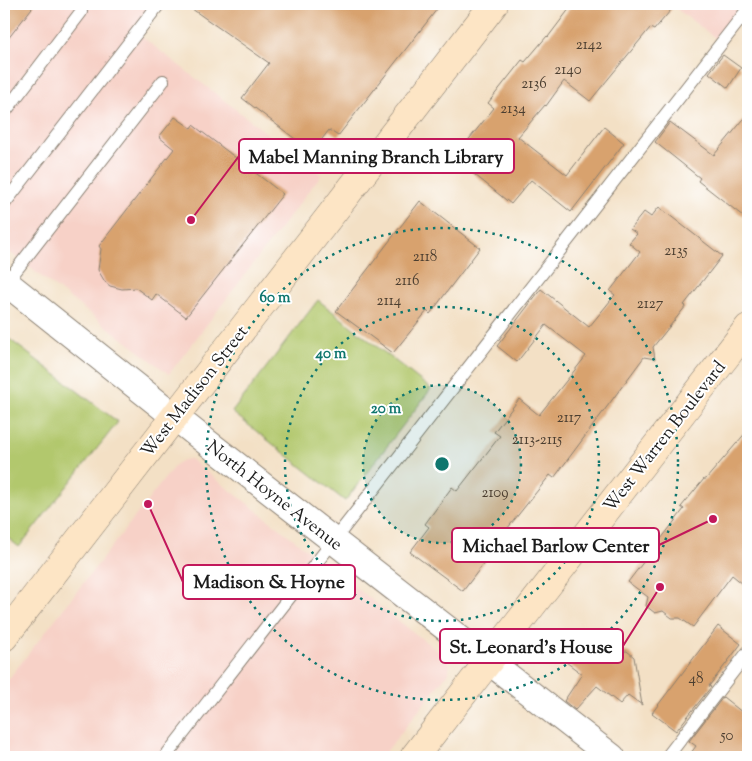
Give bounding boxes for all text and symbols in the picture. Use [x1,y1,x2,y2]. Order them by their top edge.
house number: 2142 [576,35,602,56]
house number: 2140 [554,60,582,81]
house number: 2136 [521,74,547,95]
house number: 2134 [500,99,526,120]
callout: Mabel Manning Branch Library [239,139,514,173]
text: Mabel Manning Branch Library [249,145,504,172]
house number: 2135 [664,241,688,262]
house number: 2118 [413,247,437,268]
house number: 2116 [395,271,419,292]
text: 60 m [260,288,291,309]
house number: 2114 [377,291,402,312]
house number: 2127 [637,294,664,315]
street label: West Madison Street [136,321,256,464]
text: 40 m [315,344,347,365]
street label: West Warren Boulevard [598,356,733,518]
text: 20 m [371,399,402,420]
house number: 2117 [557,408,582,429]
house number: 2113-2115 [512,430,562,451]
street label: North Hoyne Avenue [200,435,347,558]
centre of rings [433,455,451,473]
house number: 2109 [481,483,509,504]
callout: Michael Barlow Center [452,528,659,562]
text: Michael Barlow Center [463,534,650,561]
callout: Madison & Hoyne [183,565,355,599]
text: Madison & Hoyne [193,570,345,597]
callout: St. Leonard's House [440,629,623,663]
text: St. Leonard's House [449,635,613,662]
house number: 48 [688,669,704,690]
house number: 50 [719,726,734,747]

